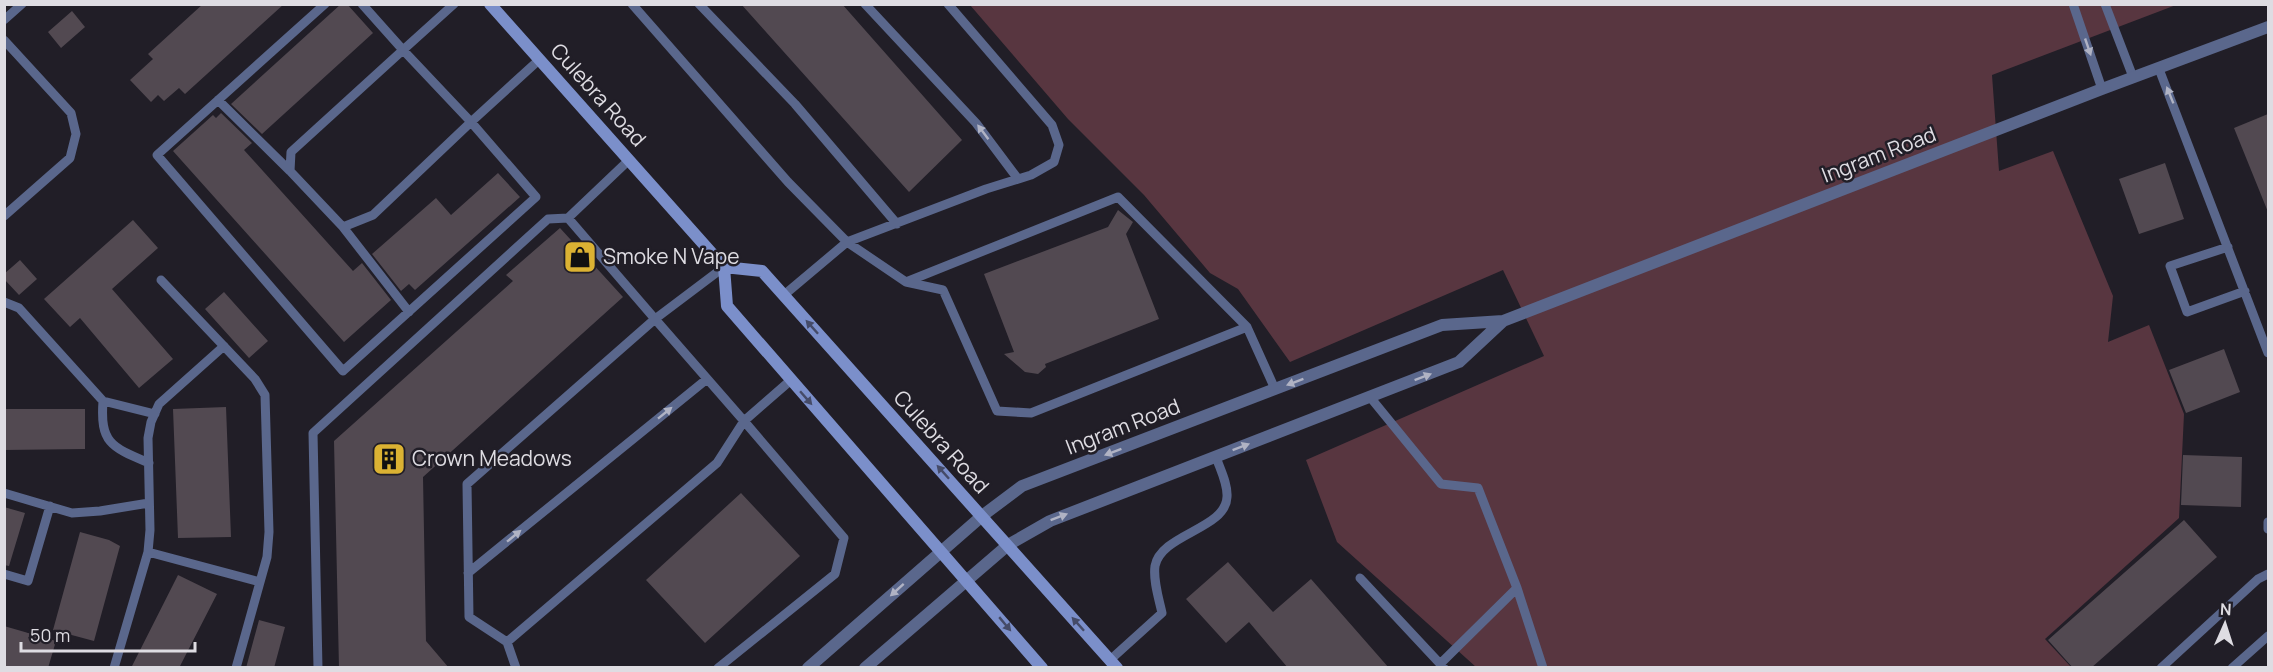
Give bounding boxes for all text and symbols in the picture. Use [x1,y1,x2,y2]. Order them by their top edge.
street label: Culebra Road [545,37,653,152]
one-way arrow [2083,38,2093,56]
one-way arrow [2164,85,2174,103]
street label: Ingram Road [1817,119,1940,189]
one-way arrow [977,125,989,141]
shop icon: Smoke N Vape [562,239,598,275]
place label: Smoke N Vape [603,242,739,270]
one-way arrow [806,320,819,335]
one-way arrow [1414,371,1432,381]
one-way arrow [1286,378,1304,387]
street label: Culebra Road [888,384,996,499]
one-way arrow [799,390,813,405]
street label: Ingram Road [1061,391,1184,461]
one-way arrow [658,407,673,420]
building icon: Crown Meadows [371,441,407,477]
one-way arrow [1232,442,1250,451]
place label: Crown Meadows [412,444,572,472]
one-way arrow [1104,447,1122,457]
one-way arrow [937,465,950,480]
one-way arrow [1050,512,1068,522]
one-way arrow [506,529,522,542]
one-way arrow [890,583,905,596]
north arrow [2195,594,2255,654]
text: N [2219,598,2232,620]
scale bar [21,615,195,653]
one-way arrow [998,616,1011,631]
one-way arrow [1072,617,1085,632]
text: 50 m [30,623,70,647]

